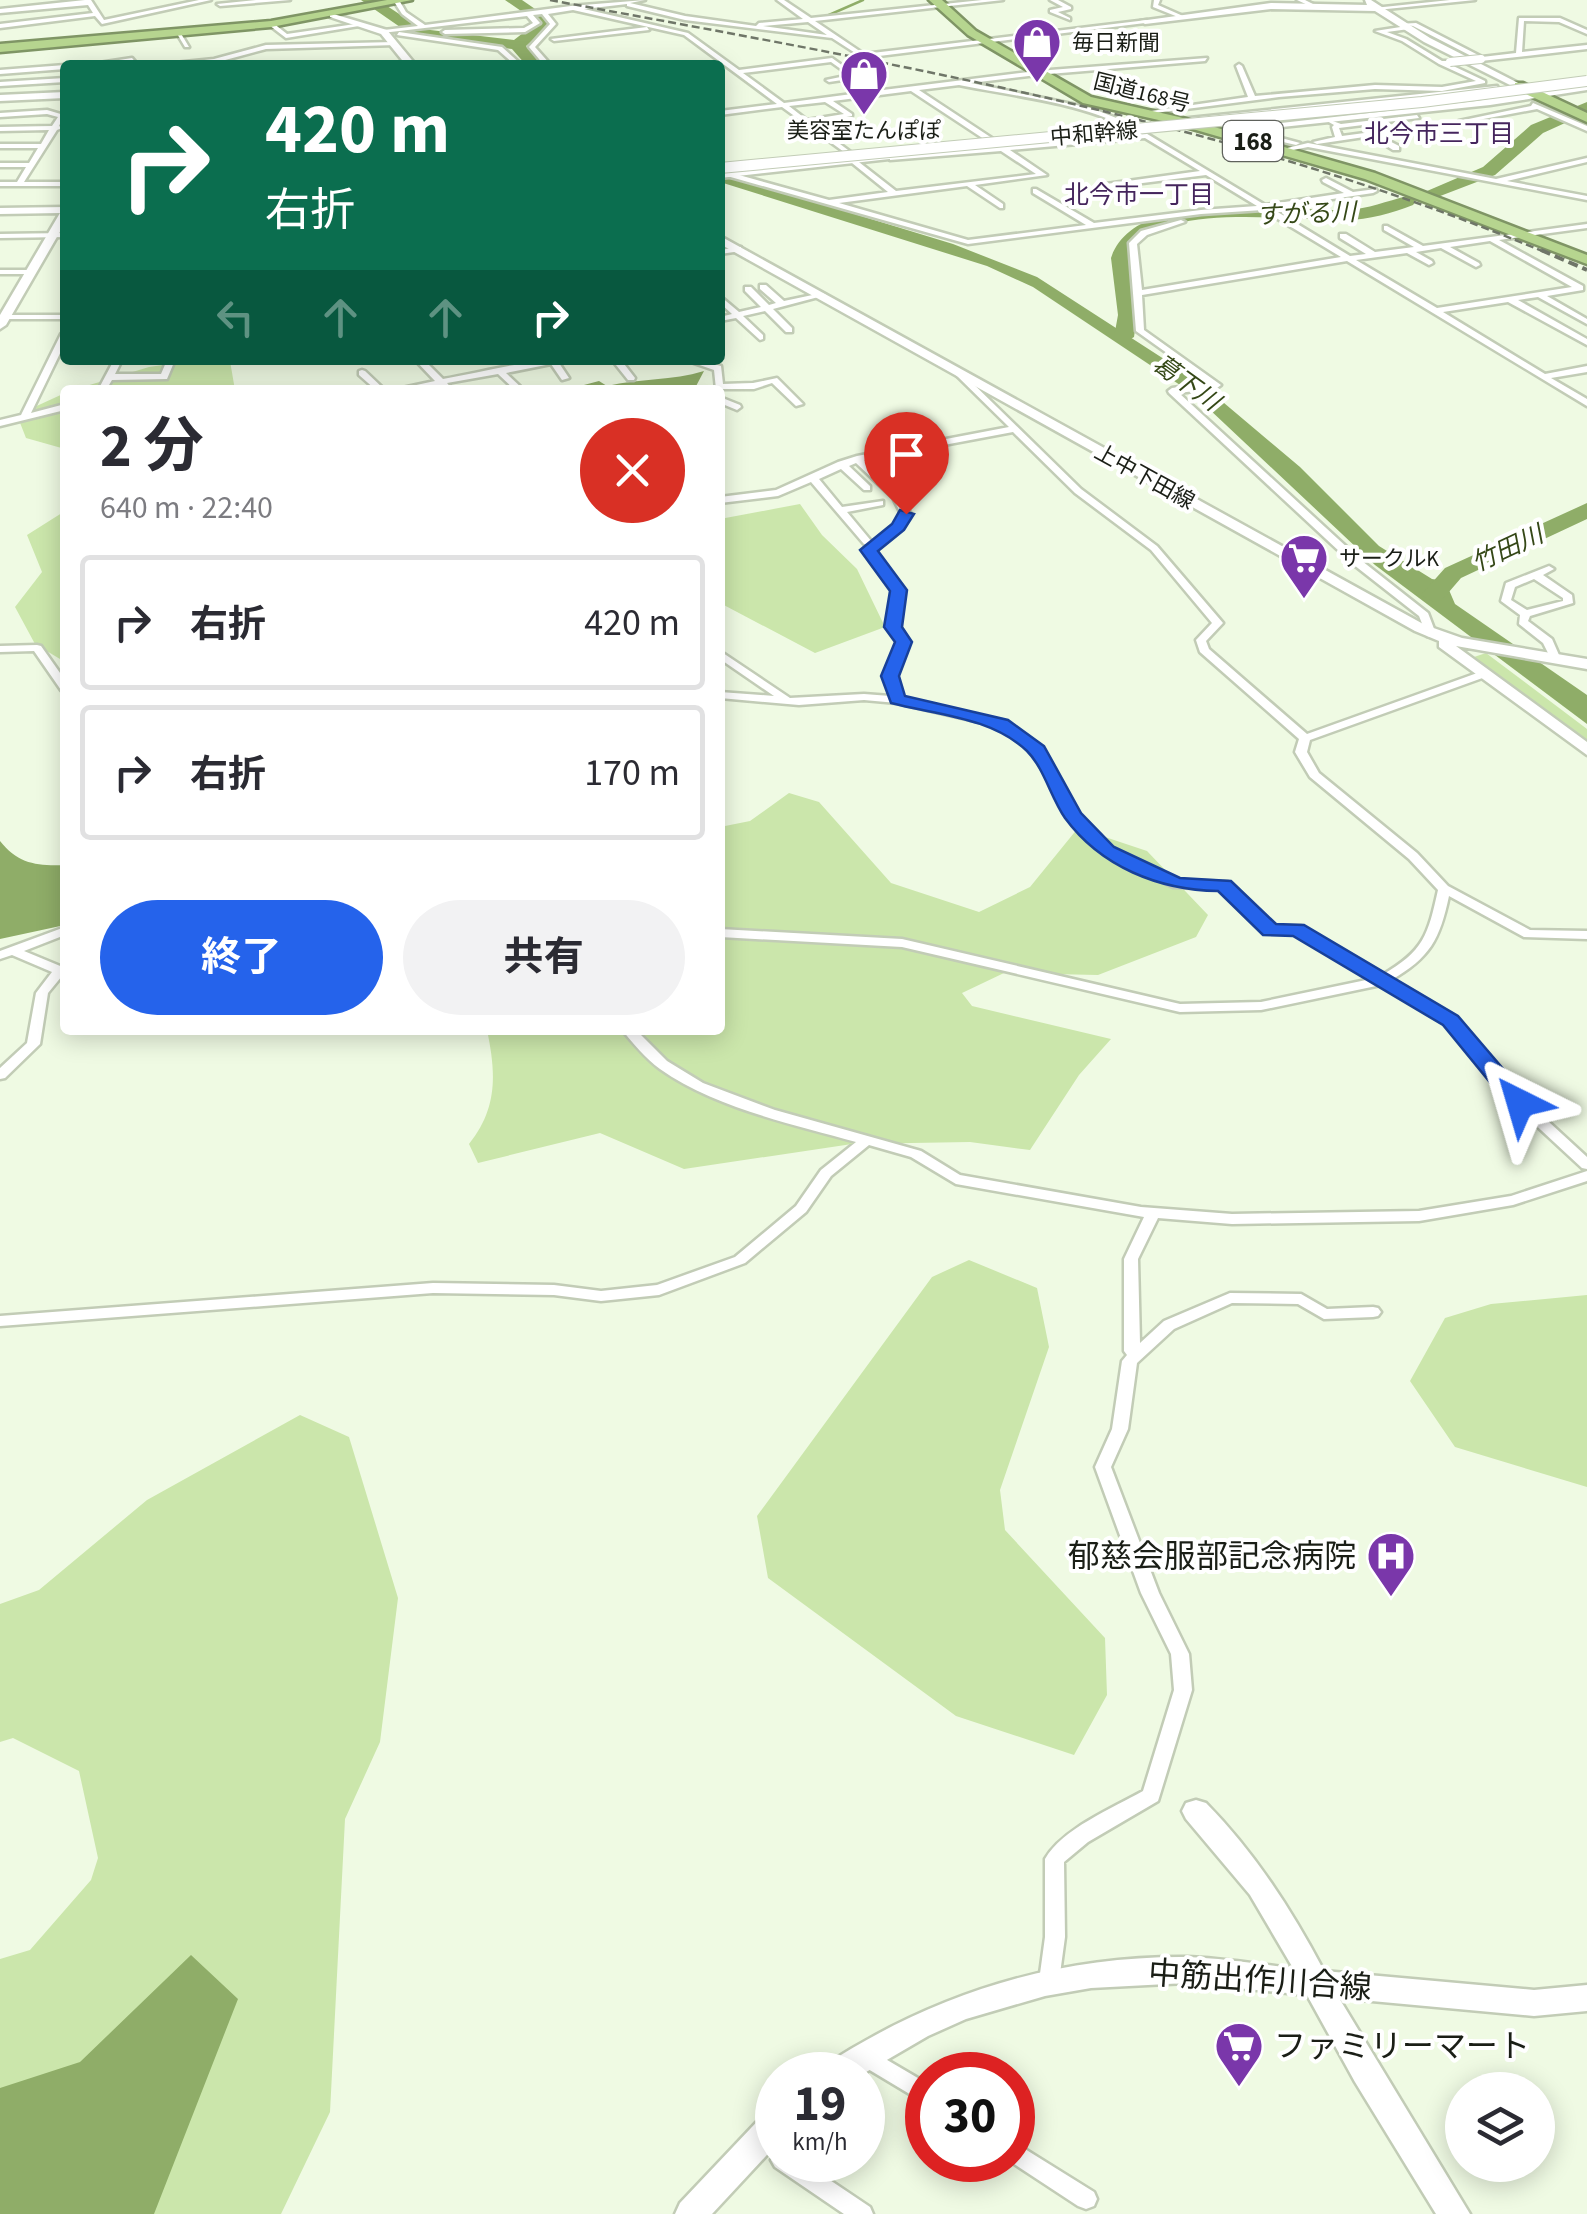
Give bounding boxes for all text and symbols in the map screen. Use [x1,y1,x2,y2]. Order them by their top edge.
shop icon: 毎日新聞 [1011,16,1063,84]
place label: 毎日新聞 [1072,27,1160,59]
shop icon: 美容室たんぽぽ [838,48,890,116]
street label: 国道168号 [1090,65,1194,120]
text: 420 m [265,80,450,180]
icon: right [100,100,230,230]
street label: 中和幹線 [1049,114,1139,154]
place label: 美容室たんぽぽ [787,115,941,147]
district label: 北今市三丁目 [1364,116,1514,152]
road number: 168 [1223,121,1283,161]
district label: 北今市一丁目 [1064,177,1214,213]
text: 右折 [265,179,355,243]
water label: すがる川 [1255,194,1360,234]
icon: left [208,290,263,345]
icon: ahead [313,290,368,345]
icon: ahead [418,290,473,345]
icon: right [523,290,578,345]
water label: 葛下川 [1145,346,1230,421]
text: 2 分 [100,405,204,490]
pin [864,412,949,515]
button: close [580,418,685,523]
icon: arrive [879,427,934,482]
street label: 上中下田線 [1089,436,1200,518]
text: 640 m · 22:40 [100,485,273,531]
water label: 竹田川 [1466,515,1552,581]
supermarket icon: サークルK [1278,532,1330,600]
place label: サークルK [1339,543,1439,575]
icon: right [105,595,160,650]
text: 420 m [584,596,680,650]
text: 右折 [190,598,266,652]
icon: right [105,745,160,800]
text: 170 m [584,746,680,800]
text: 右折 [190,748,266,802]
button: 終了 [100,900,383,1015]
button: 共有 [403,900,685,1015]
position arrow [1468,1051,1572,1155]
hospital icon: 郁慈会服部記念病院 [1365,1530,1417,1598]
place label: 郁慈会服部記念病院 [1068,1534,1356,1580]
street label: 中筋出作川合線 [1147,1950,1373,2012]
supermarket icon: ファミリーマート [1213,2020,1265,2088]
place label: ファミリーマート [1274,2024,1530,2070]
speed limit sign: 30 [905,2052,1035,2182]
text: 19 [794,2069,846,2140]
map controls [1445,2072,1555,2182]
button: layers [1445,2072,1555,2182]
text: km/h [792,2124,848,2160]

